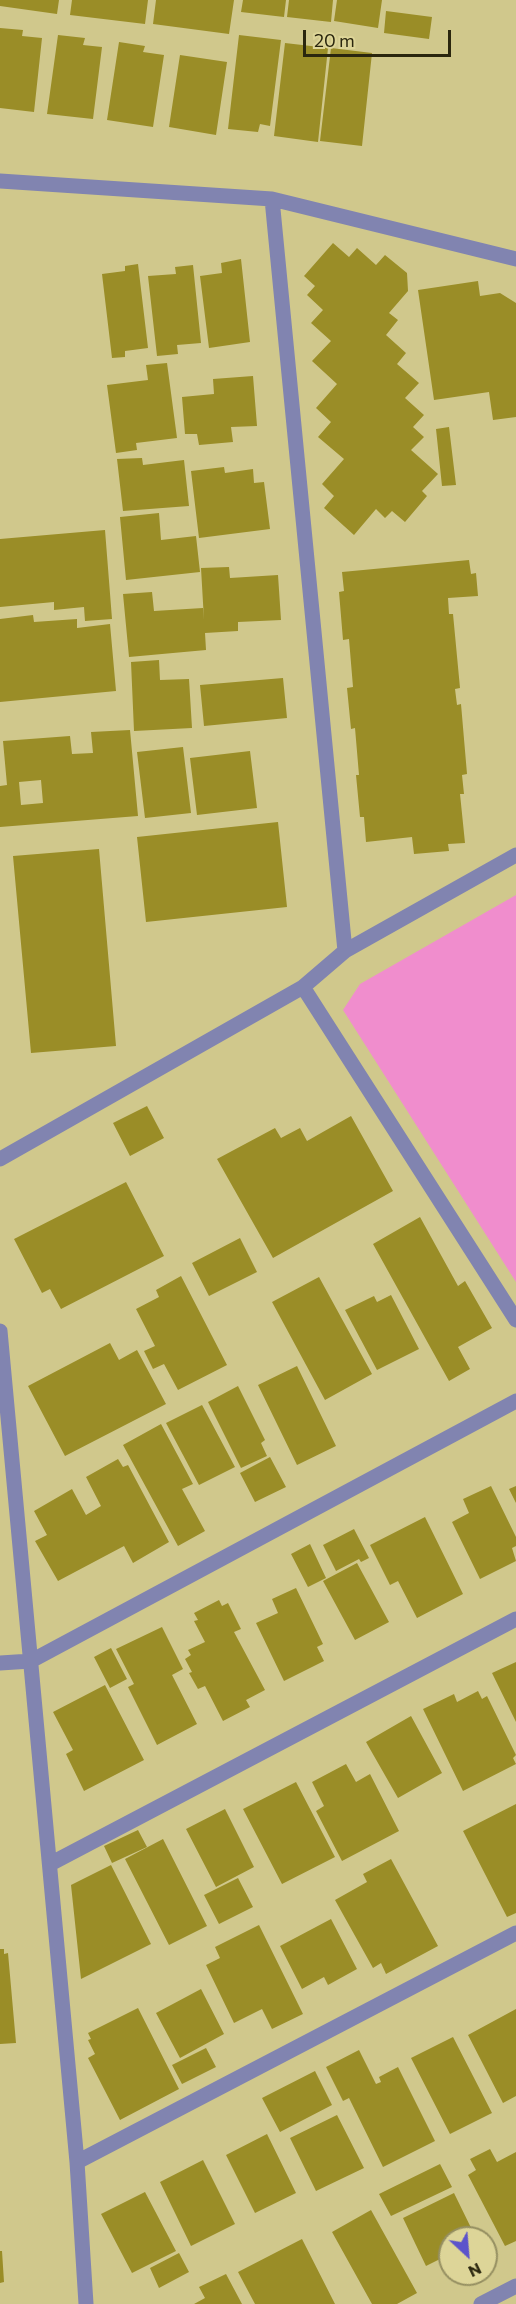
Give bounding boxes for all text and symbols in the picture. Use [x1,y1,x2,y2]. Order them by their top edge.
scale bar [306,18,454,56]
text: 20 m [314,29,355,51]
north arrow [438,2226,498,2286]
text: N [466,2260,485,2282]

